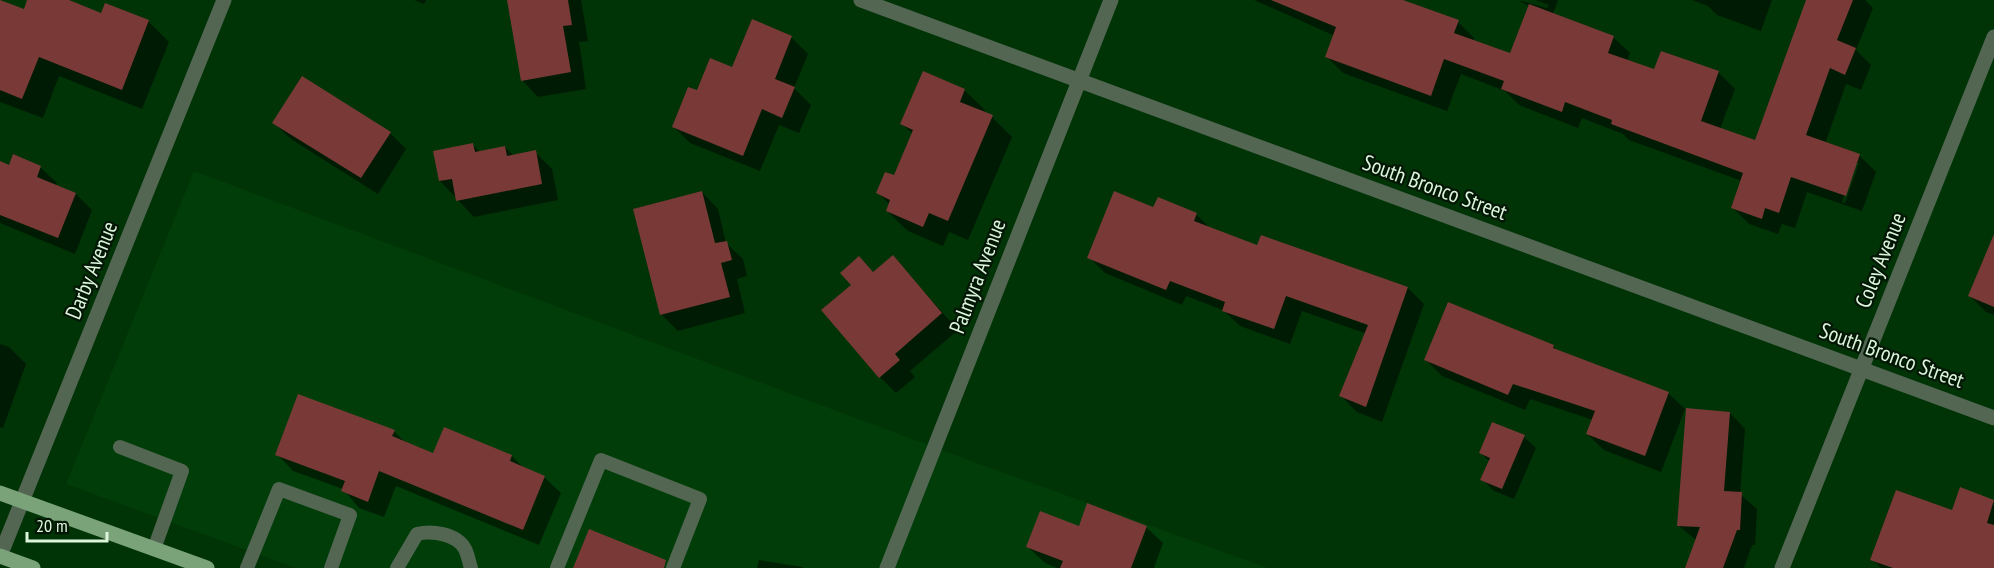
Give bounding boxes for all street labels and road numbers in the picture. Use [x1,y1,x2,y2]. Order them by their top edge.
street label: South Bronco Street [1359,148,1511,226]
street label: Coley Avenue [1848,208,1912,312]
street label: Palmyra Avenue [942,215,1012,337]
street label: Darby Avenue [59,217,123,323]
street label: South Bronco Street [1816,316,1968,394]

